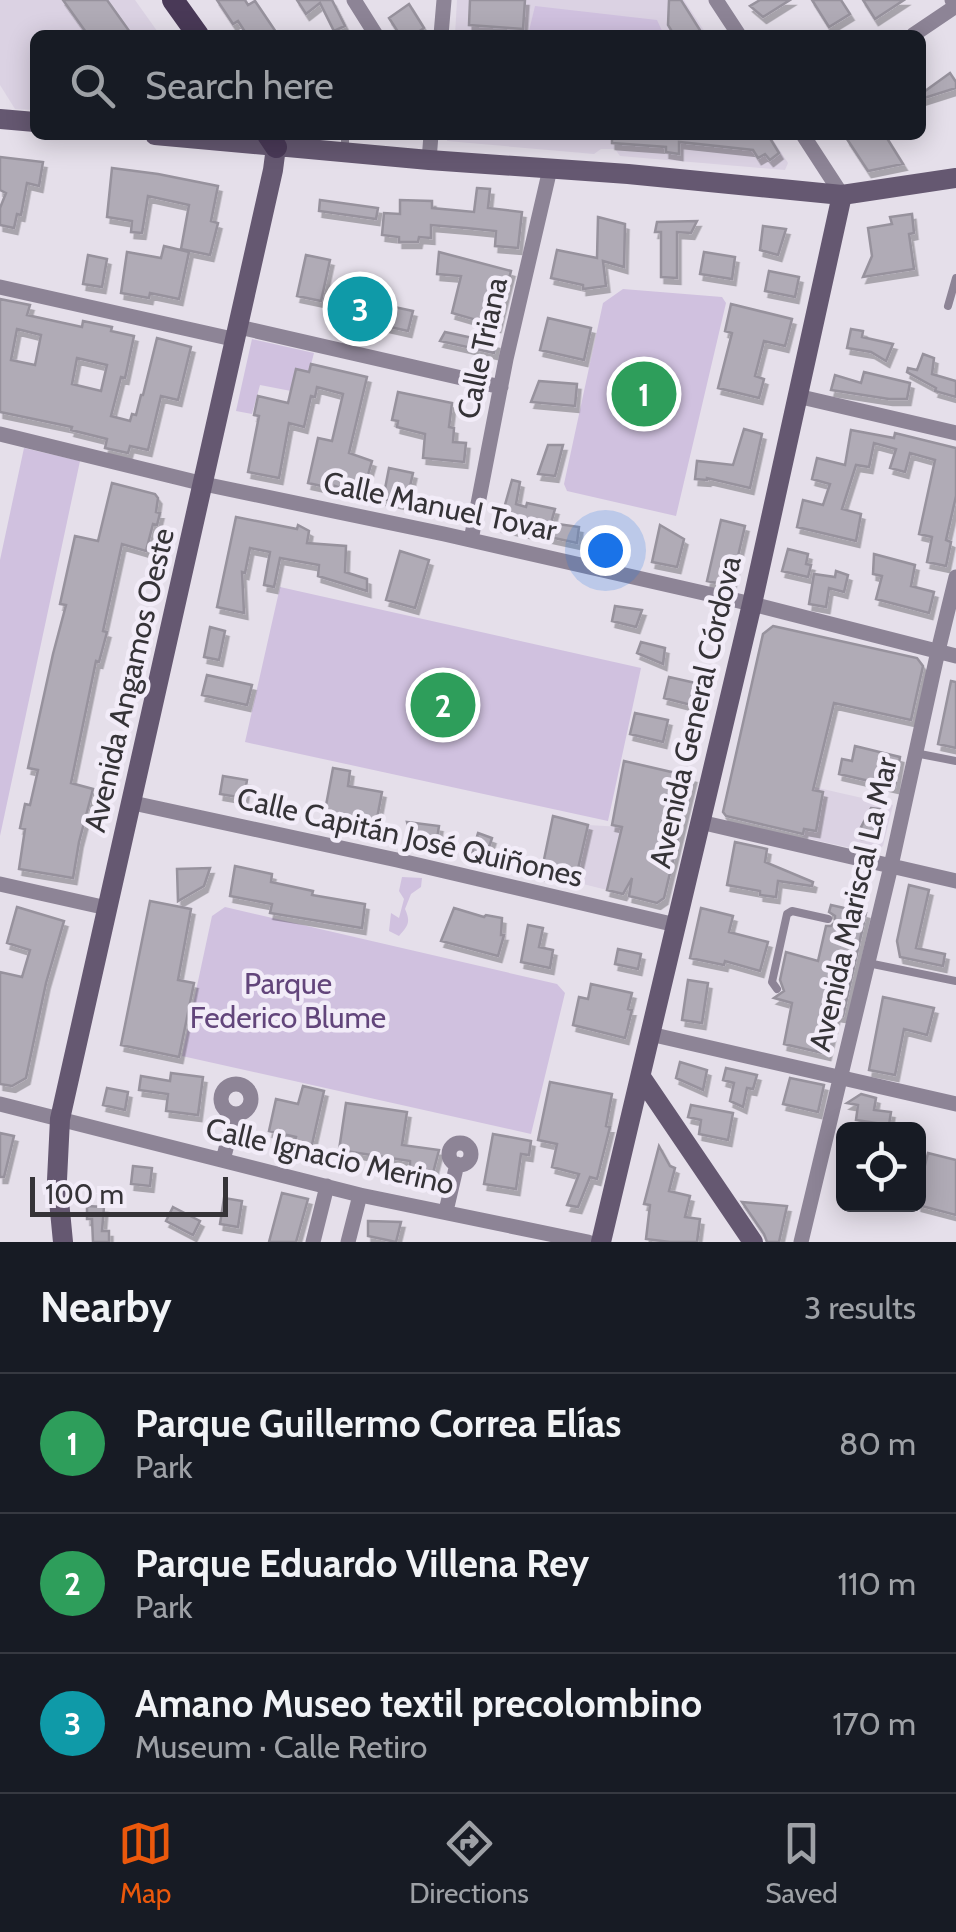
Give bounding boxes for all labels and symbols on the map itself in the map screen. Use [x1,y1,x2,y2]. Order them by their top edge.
pin: 3 [328,272,392,346]
street label: Calle Triana [449,273,515,422]
pin: 1 [612,356,676,432]
street label: Calle Manuel Tovar [320,463,561,549]
street label: Avenida Angamos Oeste [76,524,182,836]
your location [580,525,631,576]
street label: Avenida General Córdova [641,552,749,871]
pin: 2 [410,668,476,742]
street label: Avenida Mariscal La Mar [801,753,905,1055]
street label: Calle Capitán José Quiñones [233,779,587,895]
park label: Parque Federico Blume [190,965,386,1036]
street label: Calle Ignacio Merino [202,1109,458,1203]
scale bar [30,1172,228,1216]

